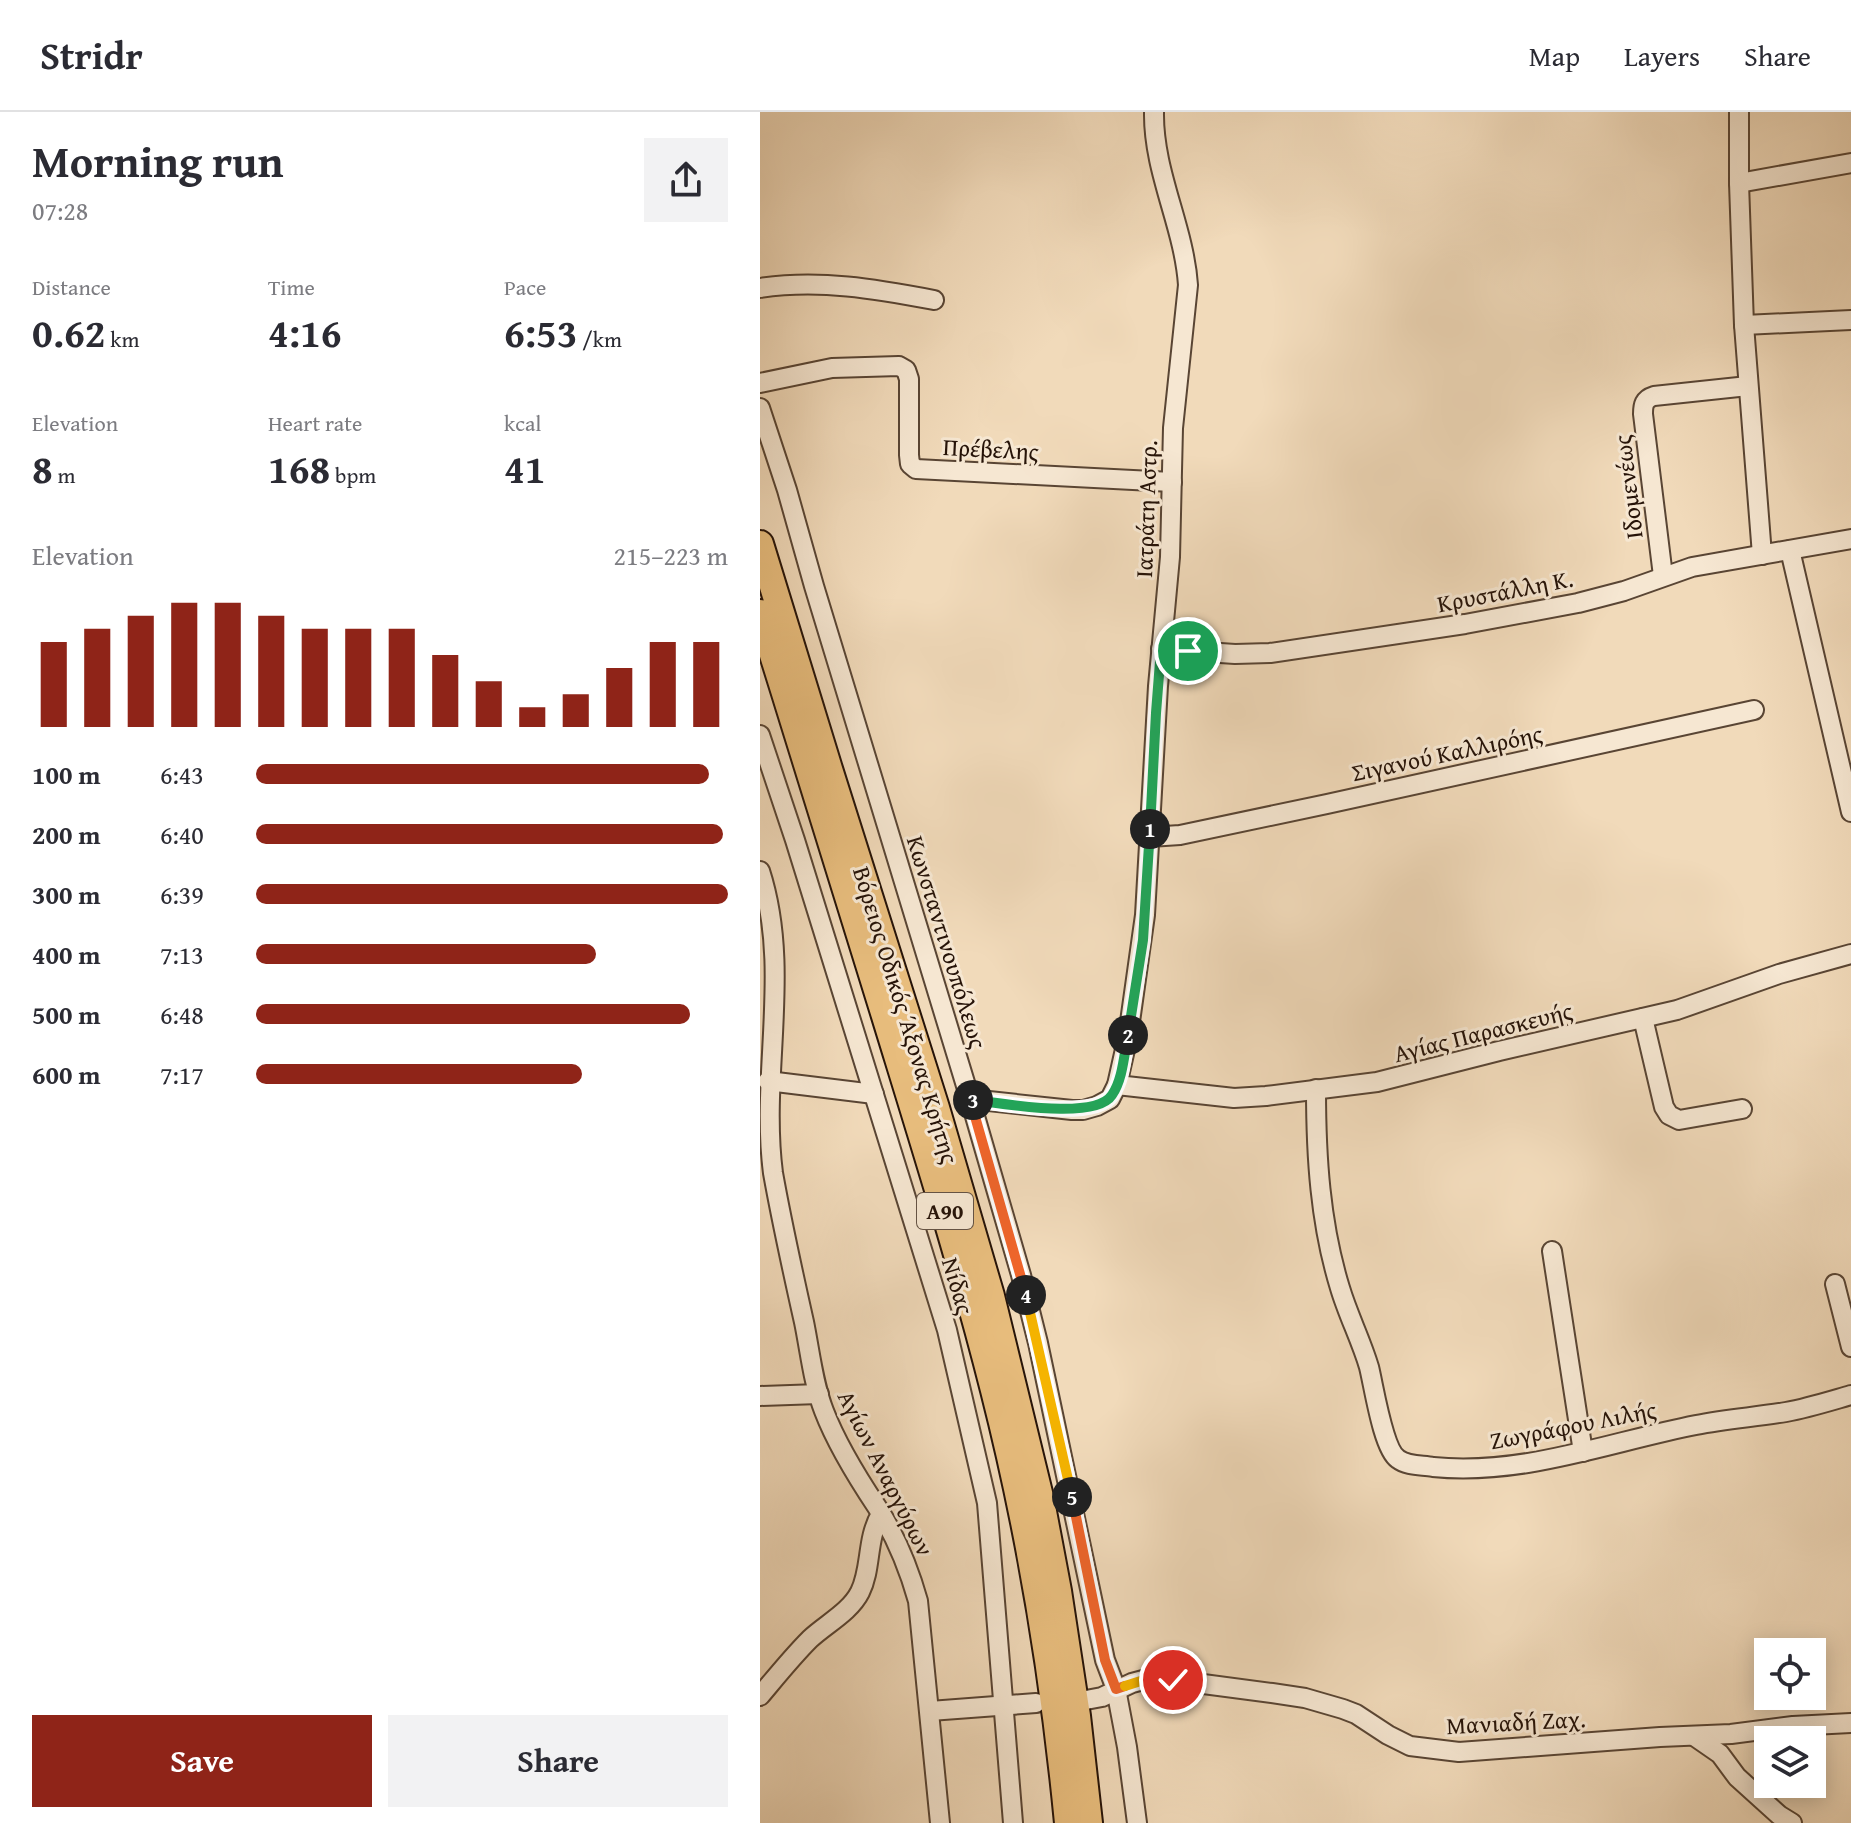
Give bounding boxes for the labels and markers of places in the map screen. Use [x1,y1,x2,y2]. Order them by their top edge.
pin [1154,617,1222,685]
pin: 1 [1130,809,1170,849]
pin: 2 [1108,1015,1148,1055]
pin: 3 [953,1080,993,1120]
pin: 4 [1006,1275,1046,1315]
pin: 5 [1052,1477,1092,1517]
pin [1139,1646,1207,1714]

